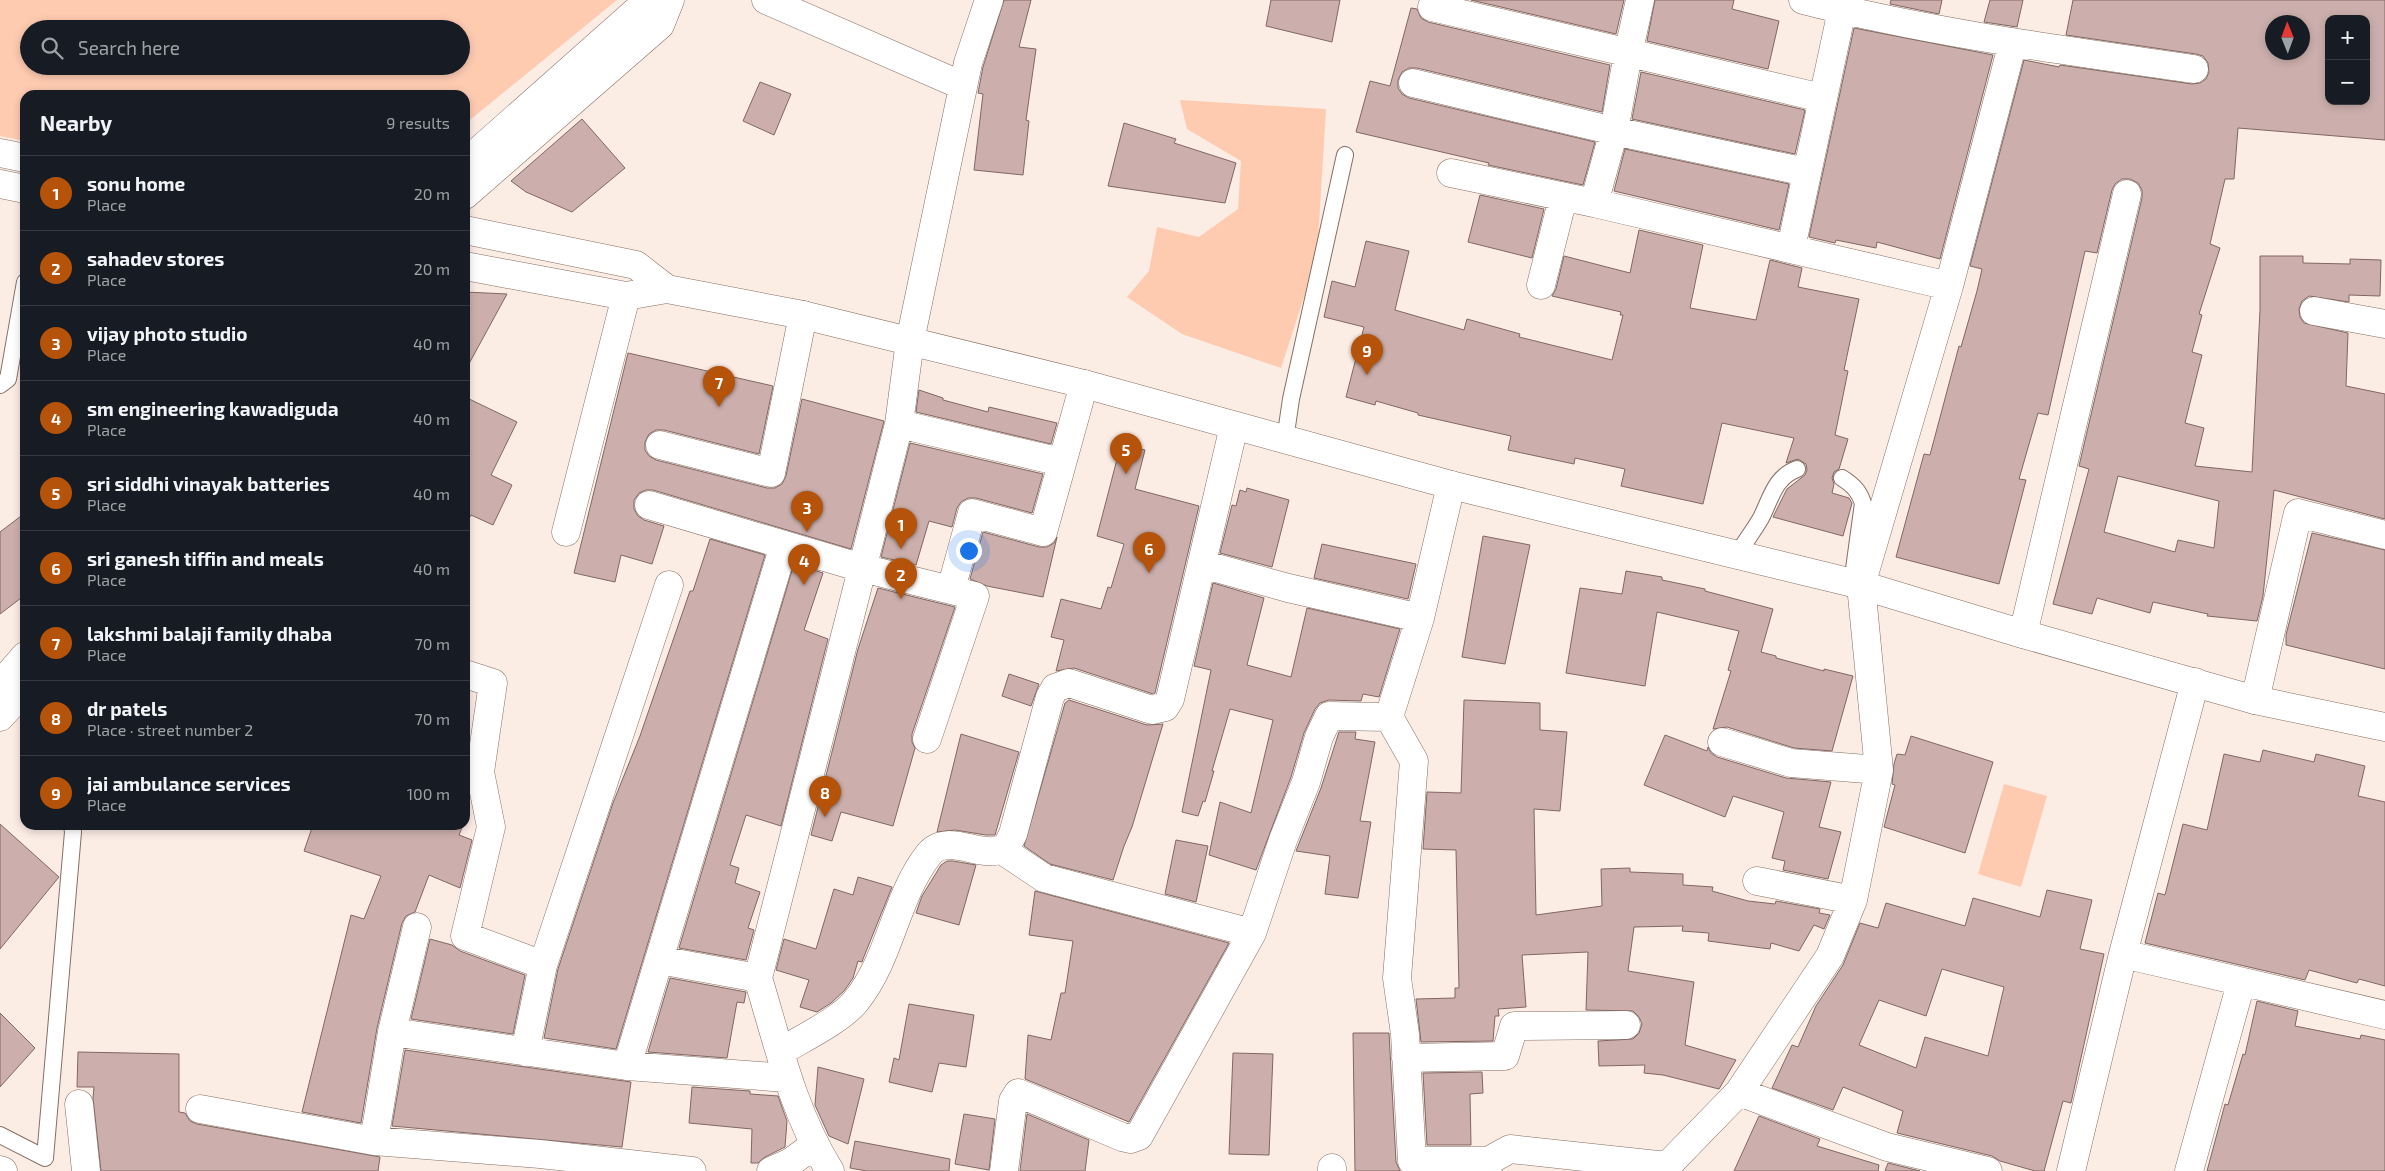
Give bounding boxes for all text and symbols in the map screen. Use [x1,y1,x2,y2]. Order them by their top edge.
north arrow [2265,15,2310,60]
map controls [2325,15,2370,105]
button: + [2325,15,2370,60]
search box [20,20,470,75]
icon: search [38,34,66,62]
text: Search here [78,36,180,59]
button: − [2325,60,2370,105]
text: Nearby [40,110,112,135]
text: 9 results [386,113,450,132]
text: sonu home [87,172,185,195]
text: 1 [53,184,59,203]
text: 20 m [414,184,450,203]
text: Place [87,195,126,214]
text: sahadev stores [87,247,224,270]
text: 2 [51,259,61,278]
text: 20 m [414,259,450,278]
text: Place [87,270,126,289]
text: vijay photo studio [87,322,247,345]
text: 3 [51,334,61,353]
text: 40 m [413,334,450,353]
pin: 9 [1351,334,1383,375]
text: Place [87,345,126,364]
pin: 7 [703,366,735,407]
text: sm engineering kawadiguda [87,397,339,420]
text: 4 [51,409,61,428]
text: 40 m [413,409,450,428]
text: Place [87,420,126,439]
pin: 5 [1110,433,1142,474]
text: sri siddhi vinayak batteries [87,472,330,495]
text: 5 [52,484,60,503]
text: 40 m [413,484,450,503]
pin: 3 [791,491,823,532]
text: Place [87,495,126,514]
pin: 1 [885,508,917,549]
pin: 6 [1133,532,1165,573]
your location [956,538,982,564]
pin: 4 [788,544,820,585]
text: sri ganesh tiffin and meals [87,547,324,570]
pin: 2 [885,558,917,599]
text: 6 [51,559,61,578]
text: 40 m [413,559,450,578]
text: Place [87,570,126,589]
text: lakshmi balaji family dhaba [87,622,332,645]
text: 7 [52,634,60,653]
text: 70 m [415,634,450,653]
text: Place [87,645,126,664]
text: dr patels [87,697,167,720]
text: 8 [51,709,61,728]
text: 70 m [415,709,450,728]
text: Place · street number 2 [87,720,253,739]
text: jai ambulance services [87,772,291,795]
pin: 8 [809,776,841,817]
text: 9 [51,784,61,803]
text: 100 m [407,784,450,803]
text: Place [87,795,126,814]

